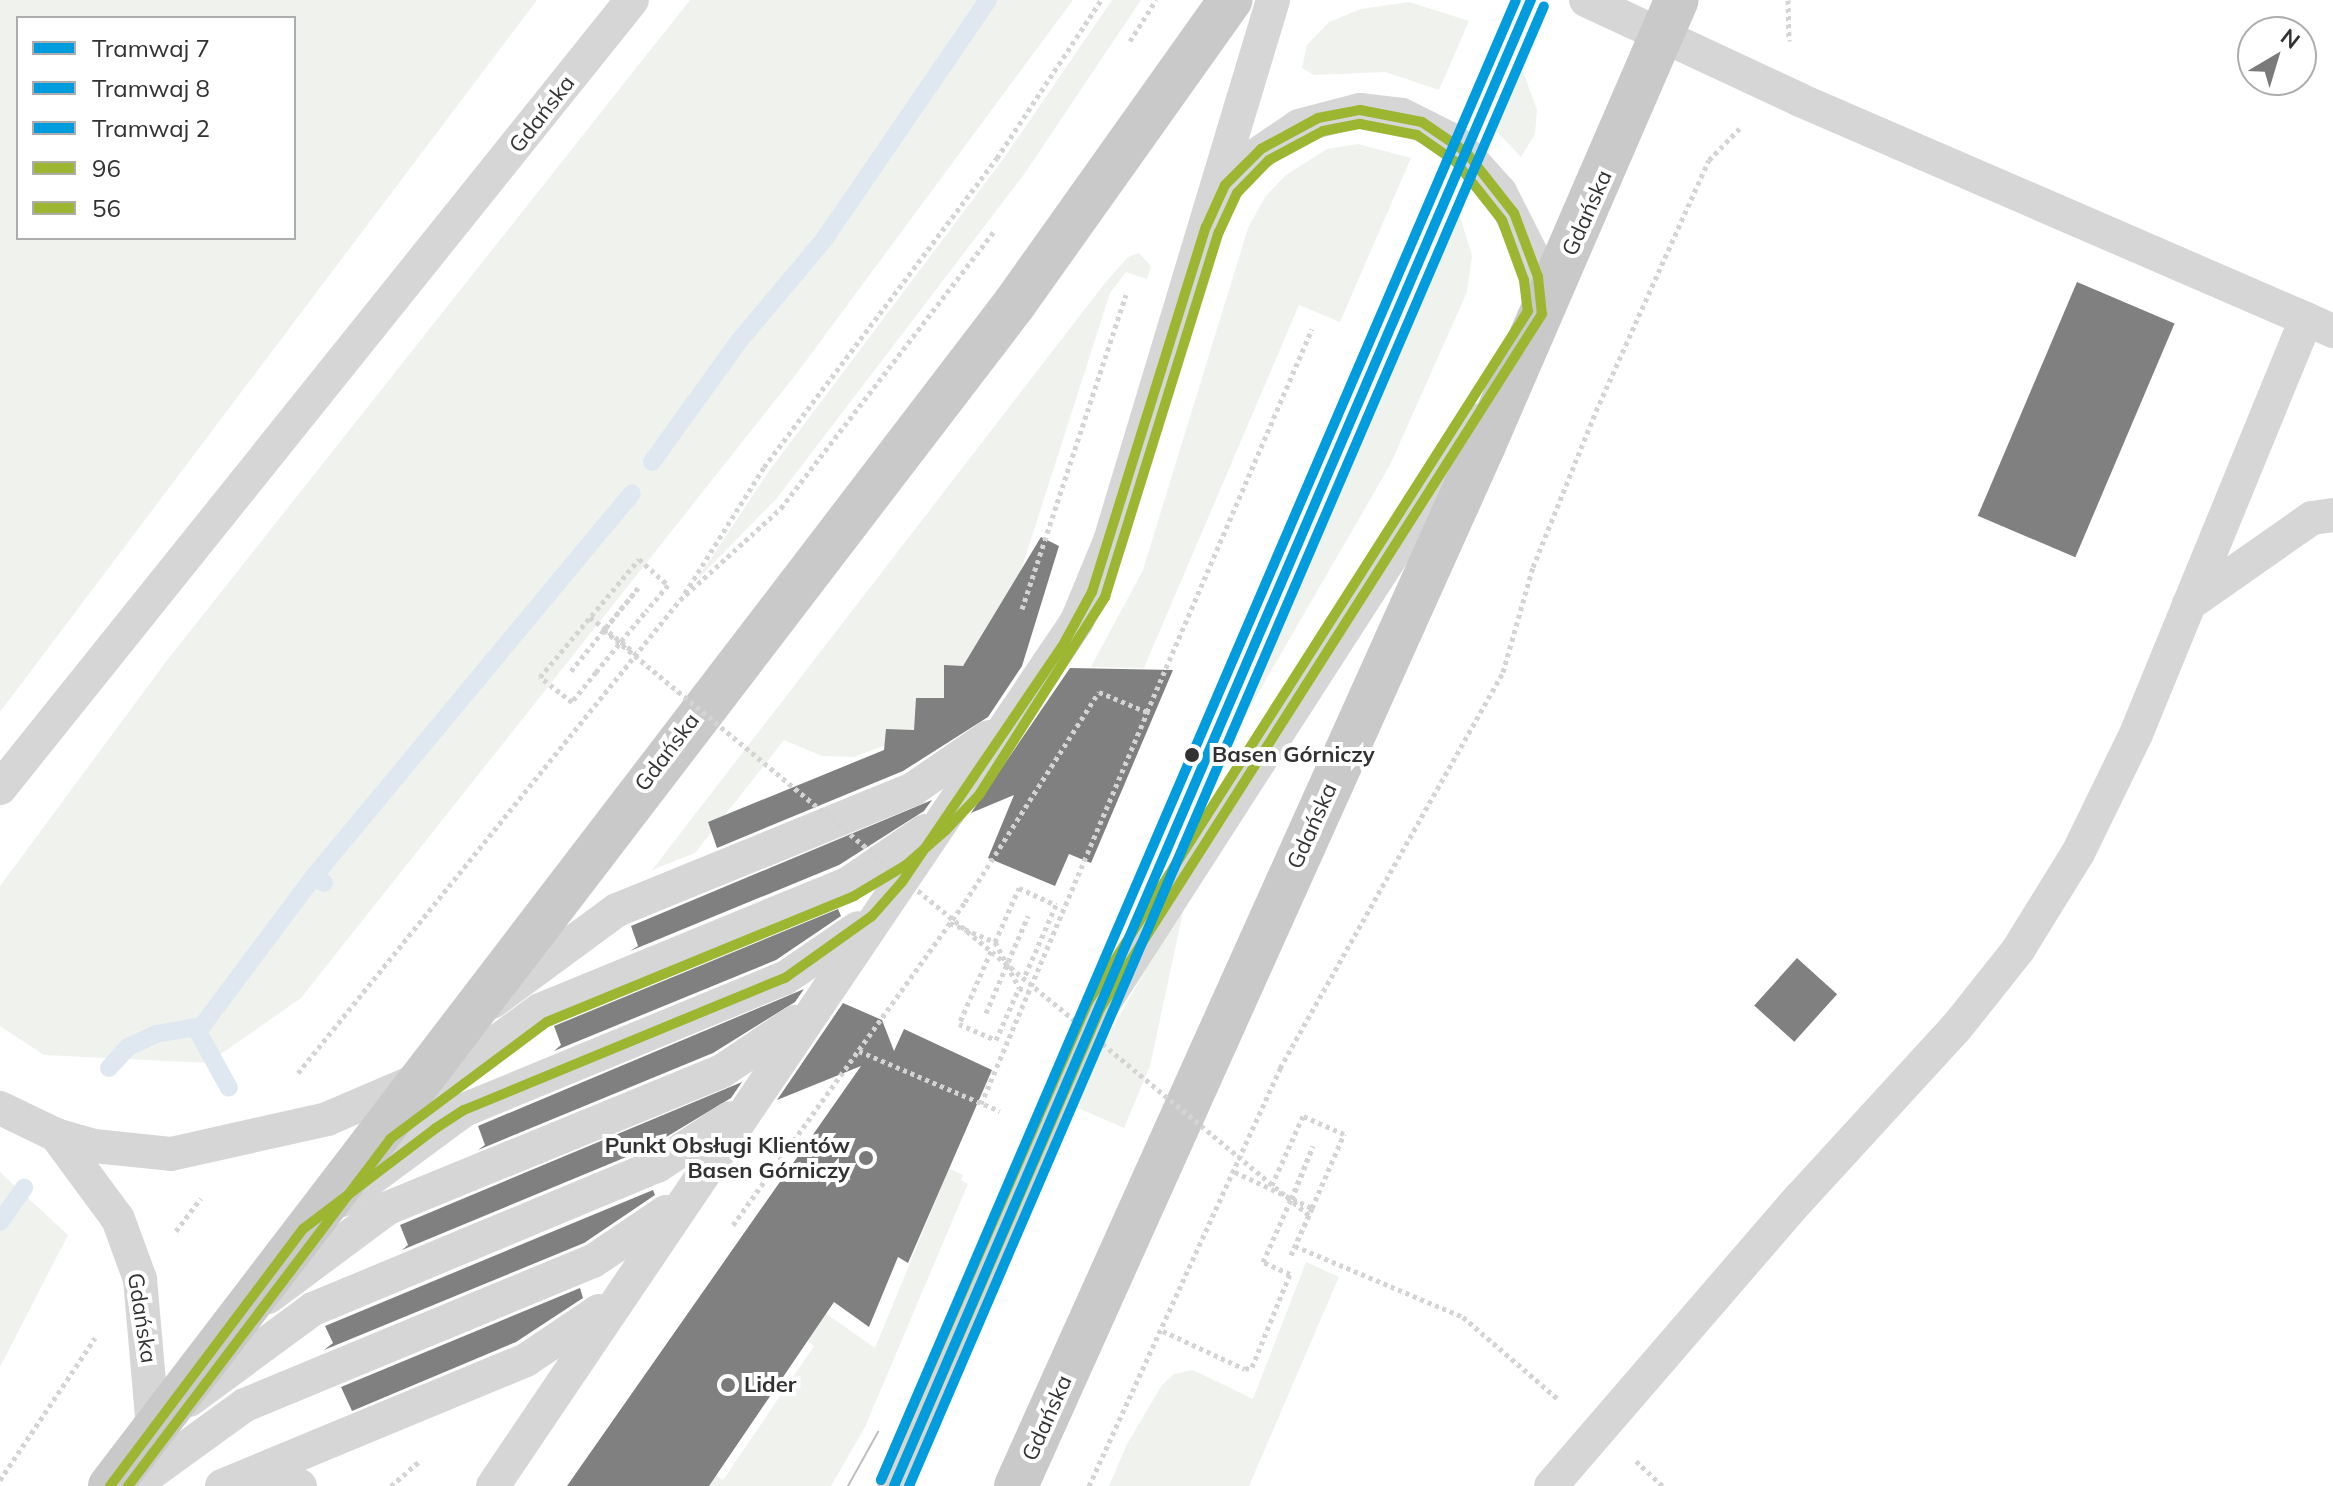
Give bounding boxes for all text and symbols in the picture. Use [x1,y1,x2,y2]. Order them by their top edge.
legend [16,16,296,240]
north arrow [2237,16,2317,96]
text: N [2275,23,2306,55]
text: Tramwaj 7 [92,33,210,63]
street label: Gdańska [504,70,580,158]
text: Tramwaj 8 [92,73,210,103]
text: Tramwaj 2 [92,113,210,143]
text: 96 [92,153,121,183]
street label: Gdańska [1556,166,1618,260]
text: 56 [92,193,121,223]
street label: Gdańska [629,708,705,796]
marker: Basen Górniczy [1179,742,1205,768]
place label: Basen Górniczy [1212,742,1375,768]
street label: Gdańska [1281,779,1343,873]
place label: Punkt Obsługi Klientów Basen Górniczy [605,1132,850,1184]
marker: Punkt Obsługi Klientów Basen Górniczy [857,1149,875,1167]
street label: Gdańska [122,1271,162,1365]
street label: Gdańska [1016,1371,1078,1465]
place label: Lider [744,1372,796,1398]
marker: Lider [719,1376,737,1394]

